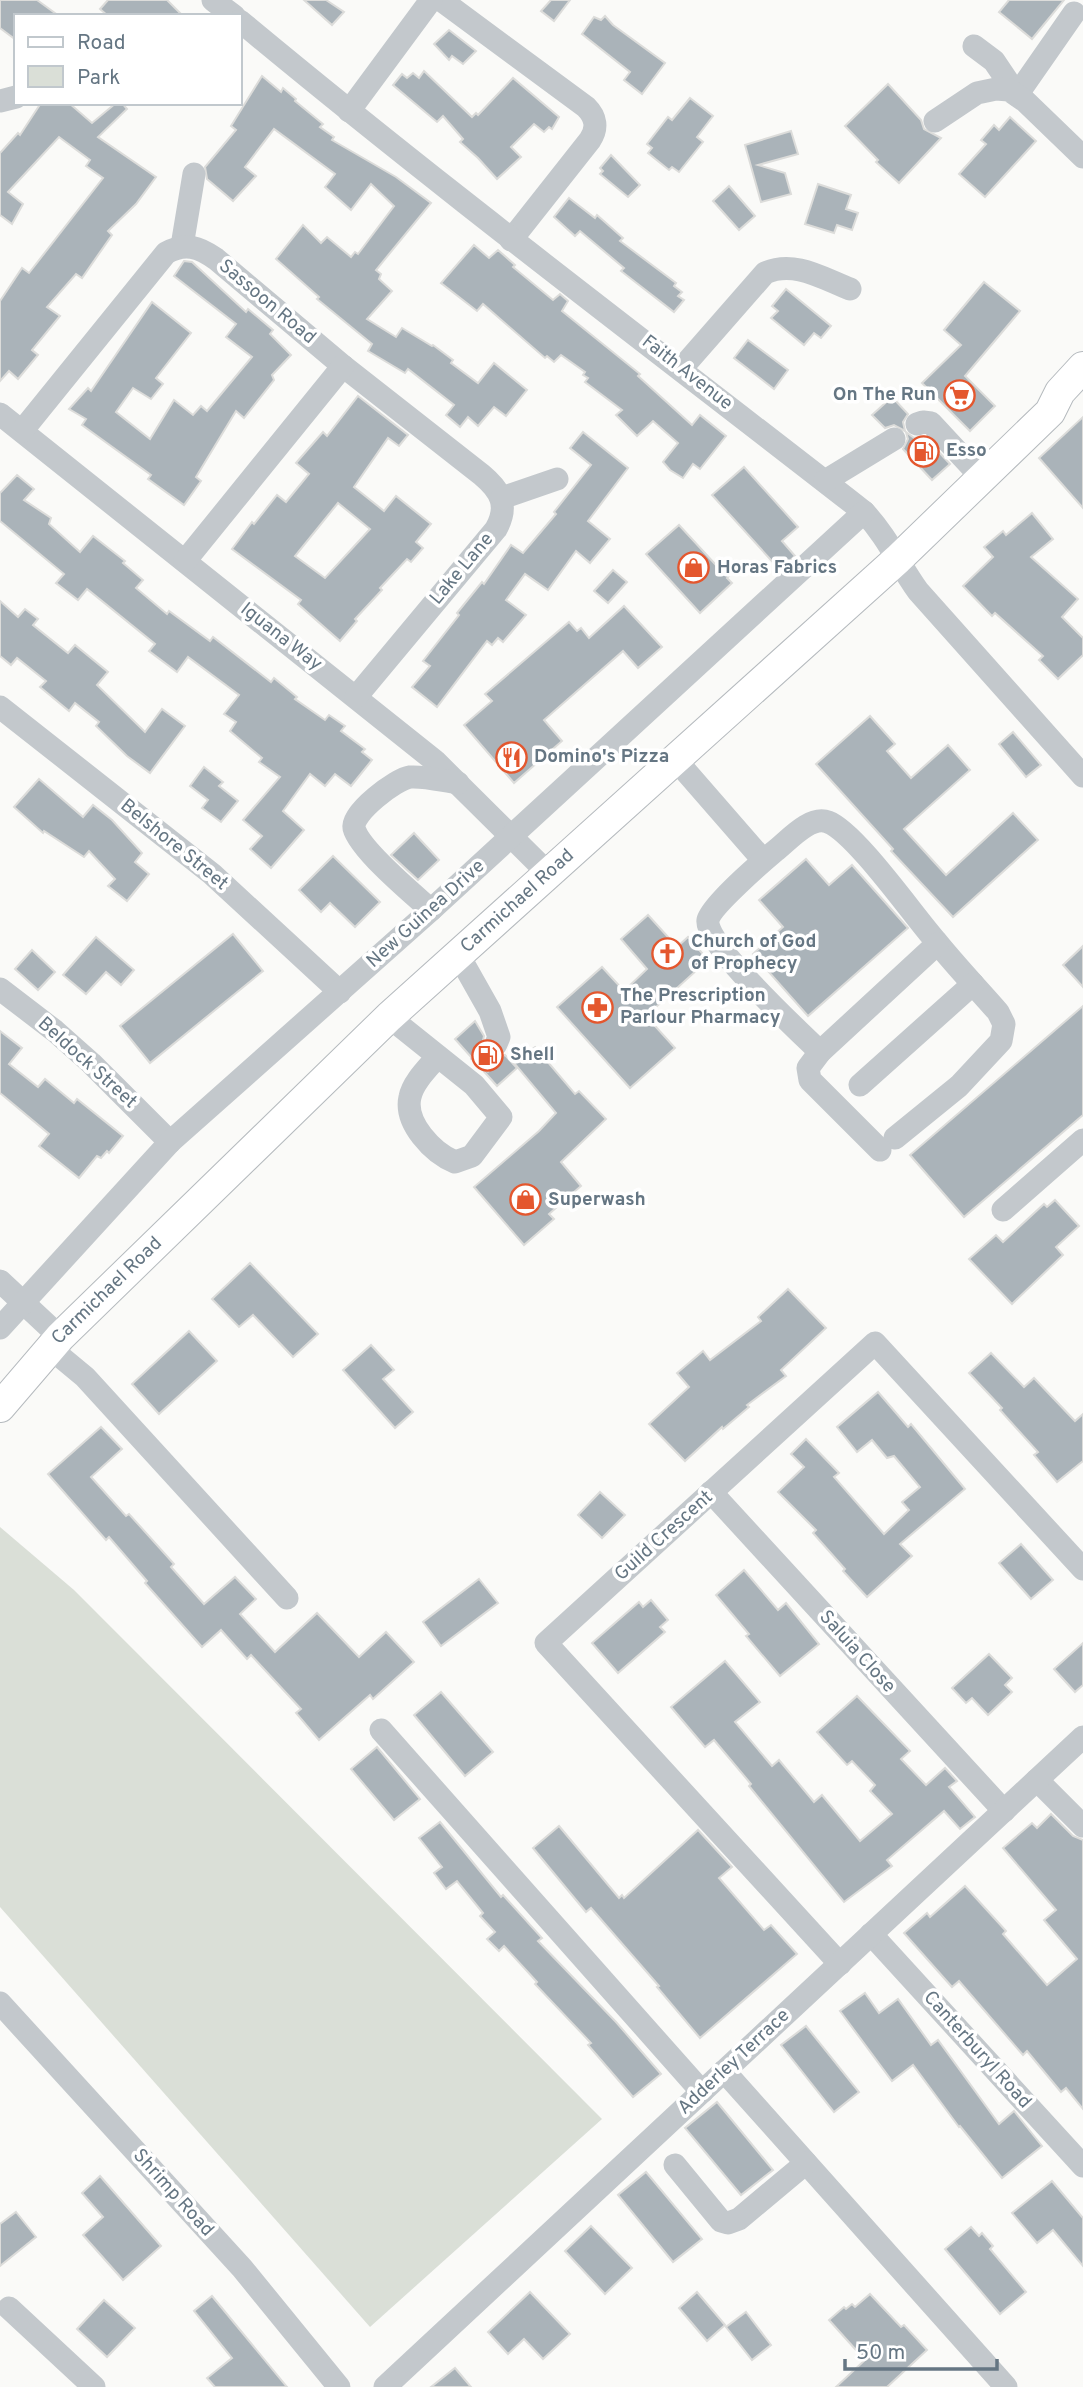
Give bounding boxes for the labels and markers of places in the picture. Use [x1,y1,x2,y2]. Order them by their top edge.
supermarket icon: On The Run [942,378,976,412]
place label: On The Run [833,383,936,407]
fuel station icon: Esso [906,434,940,468]
place label: Esso [946,439,987,463]
shop icon: Horas Fabrics [677,551,711,585]
place label: Horas Fabrics [717,556,837,580]
restaurant icon: Domino's Pizza [494,740,528,774]
place label: Domino's Pizza [534,745,669,769]
place label: Church of God of Prophecy [691,930,816,976]
church icon: Church of God of Prophecy [651,936,685,970]
place label: The Prescription Parlour Pharmacy [620,984,781,1030]
pharmacy icon: The Prescription Parlour Pharmacy [580,990,614,1024]
fuel station icon: Shell [470,1038,504,1072]
place label: Shell [510,1043,555,1067]
shop icon: Superwash [508,1183,542,1217]
place label: Superwash [548,1188,646,1212]

